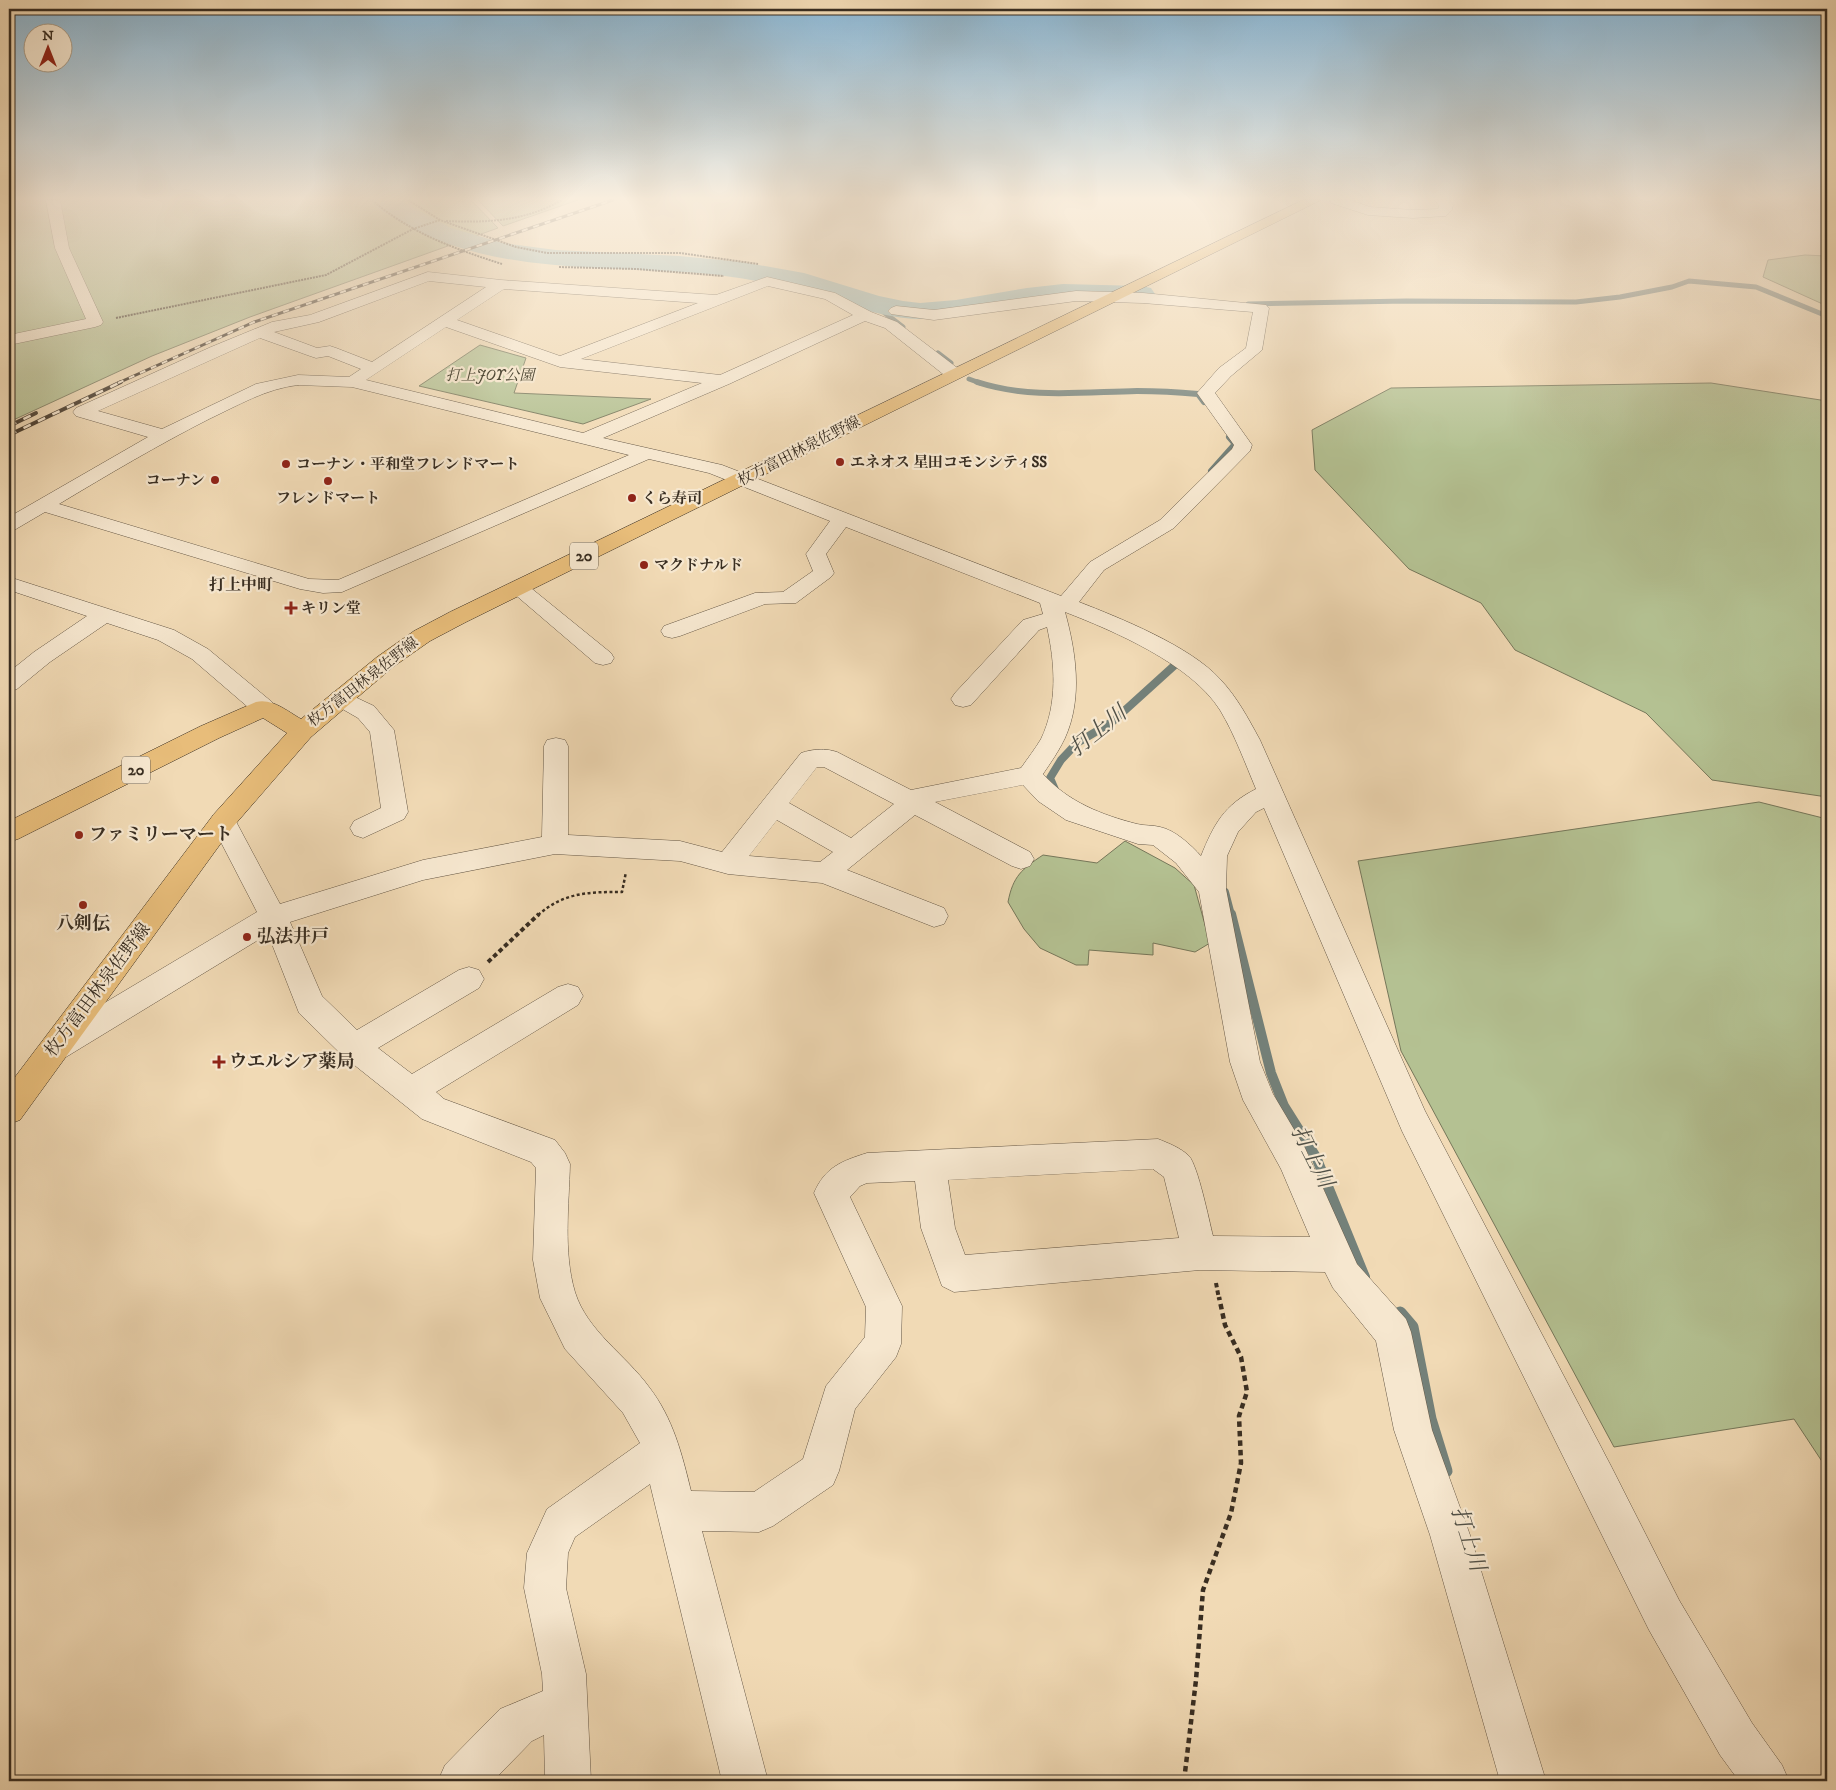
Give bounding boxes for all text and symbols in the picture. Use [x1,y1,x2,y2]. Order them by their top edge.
north arrow [22,22,72,72]
text: N [42,27,54,45]
park label: 打上JOY公園 [446,366,537,385]
street label: 枚方富田林泉佐野線 [735,412,863,490]
place label: エネオス 星田コモンシティSS [850,453,1047,472]
place label: コーナン・平和堂フレンドマート [296,455,519,474]
marker: エネオス 星田コモンシティSS [834,456,846,468]
marker: コーナン・平和堂フレンドマート [280,458,292,470]
place label: コーナン [146,471,205,490]
marker: コーナン [209,474,221,486]
marker: フレンドマート [322,475,334,487]
place label: フレンドマート [276,489,380,508]
place label: くら寿司 [642,489,702,508]
marker: くら寿司 [626,492,638,504]
road number: 20 [570,542,598,570]
place label: マクドナルド [654,556,743,575]
marker: マクドナルド [638,559,650,571]
district label: 打上中町 [209,575,273,595]
place label: キリン堂 [301,599,361,618]
marker: キリン堂 [285,602,297,614]
street label: 枚方富田林泉佐野線 [304,633,422,731]
water label: 打上川 [1064,698,1134,762]
road number: 20 [122,756,150,784]
place label: ファミリーマート [89,824,233,846]
marker: ファミリーマート [73,829,85,841]
marker: 八剣伝 [77,899,89,911]
place label: 八剣伝 [56,913,110,935]
street label: 枚方富田林泉佐野線 [40,919,156,1061]
place label: 弘法井戸 [257,926,329,948]
marker: 弘法井戸 [241,931,253,943]
place label: ウエルシア薬局 [229,1051,355,1073]
marker: ウエルシア薬局 [213,1056,225,1068]
water label: 打上川 [1285,1121,1340,1194]
water label: 打上川 [1445,1503,1492,1576]

